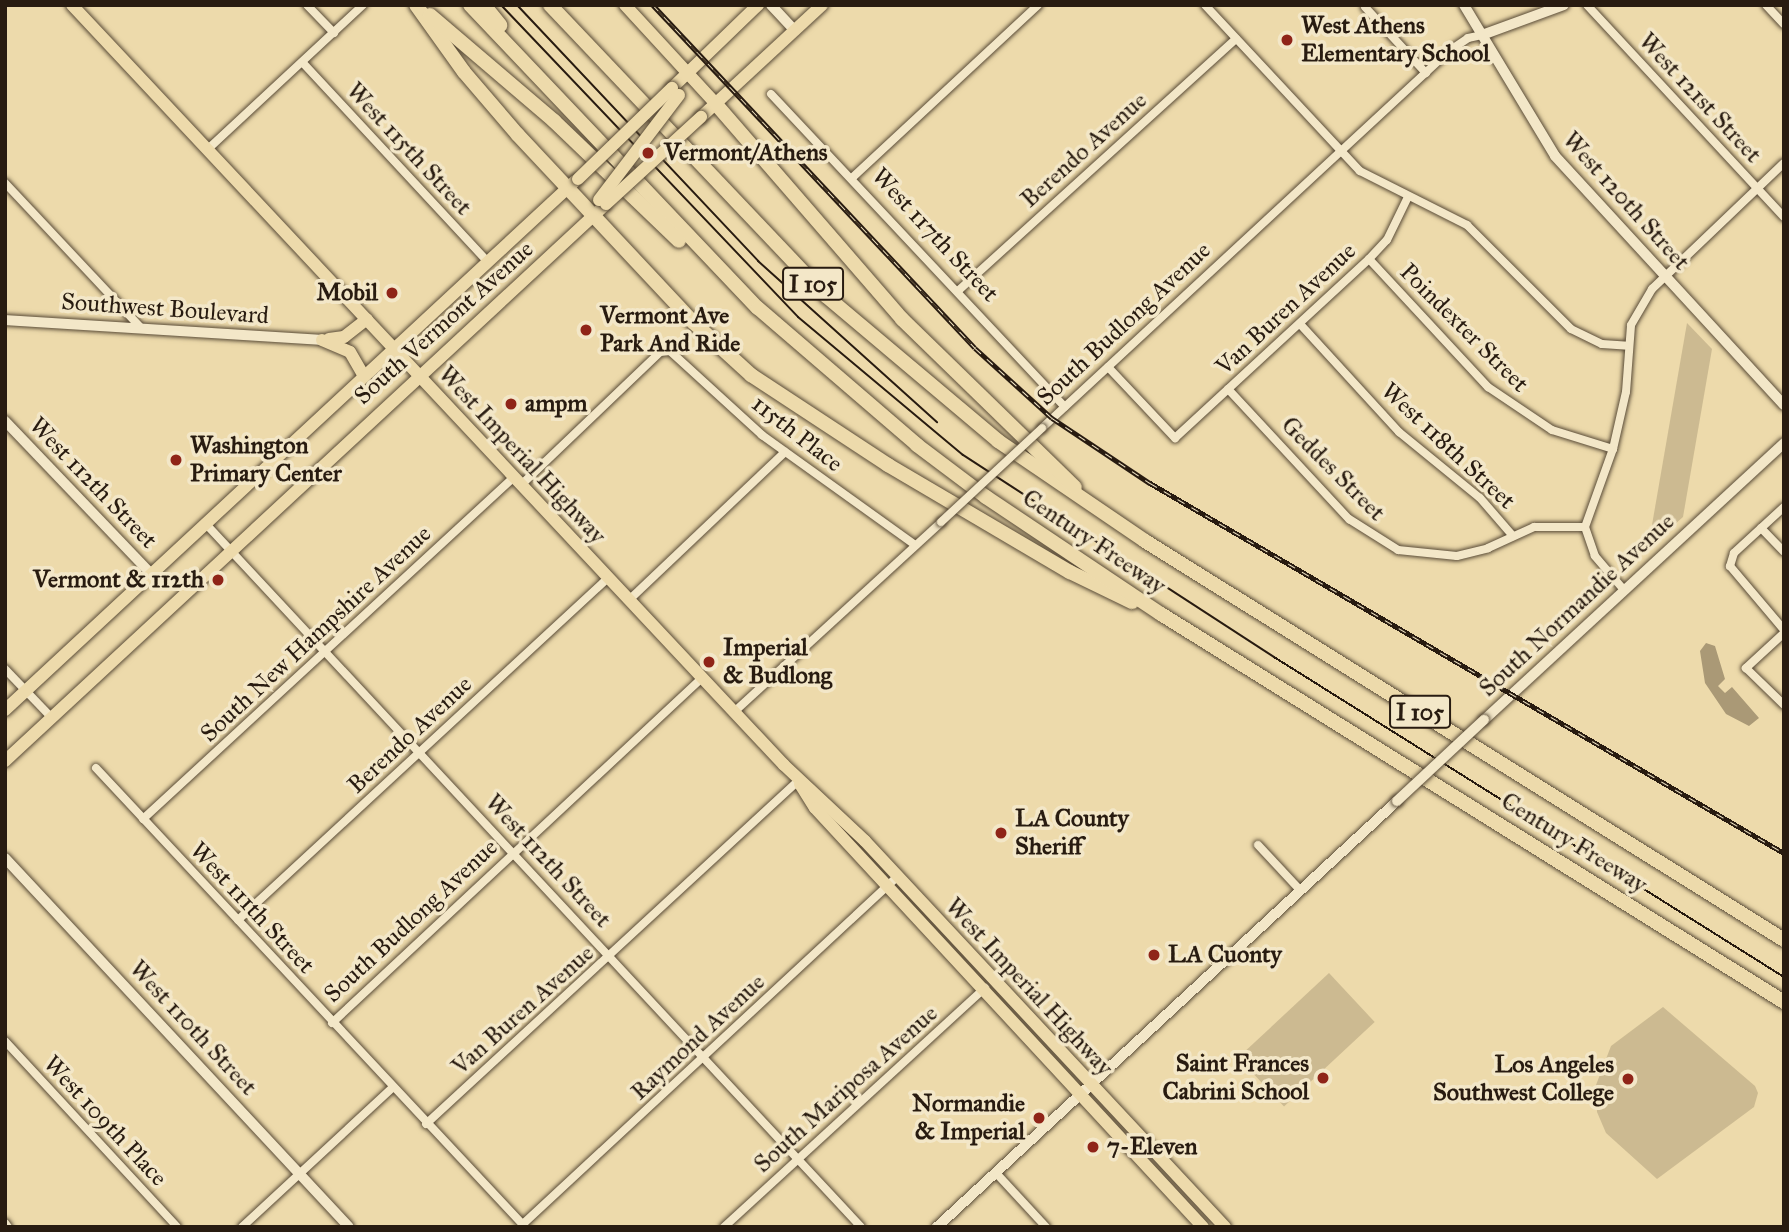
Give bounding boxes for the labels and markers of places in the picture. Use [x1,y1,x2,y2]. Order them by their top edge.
place label: West Athens Elementary School [1301,12,1490,68]
marker: West Athens Elementary School [1279,32,1295,48]
place label: Vermont/Athens [664,139,828,167]
marker: Vermont/Athens [638,143,658,163]
place label: Mobil [317,279,378,307]
marker: Mobil [384,285,400,301]
place label: Vermont Ave Park And Ride [600,302,740,358]
marker: Vermont Ave Park And Ride [578,322,594,338]
place label: ampm [525,390,587,418]
marker: ampm [503,396,519,412]
place label: Washington Primary Center [190,432,342,488]
marker: Washington Primary Center [168,452,184,468]
place label: Vermont & 112th [33,566,204,594]
marker: Vermont & 112th [210,572,226,588]
place label: Imperial & Budlong [723,634,832,690]
marker: Imperial & Budlong [701,654,717,670]
place label: LA County Sheriff [1015,805,1129,861]
marker: LA County Sheriff [993,825,1009,841]
place label: LA Cuonty [1168,941,1282,969]
marker: LA Cuonty [1146,947,1162,963]
place label: Saint Frances Cabrini School [1162,1050,1309,1106]
place label: Los Angeles Southwest College [1433,1051,1614,1107]
marker: Saint Frances Cabrini School [1315,1070,1331,1086]
marker: Los Angeles Southwest College [1620,1071,1636,1087]
place label: Normandie & Imperial [912,1090,1025,1146]
marker: Normandie & Imperial [1031,1110,1047,1126]
place label: 7-Eleven [1107,1133,1197,1161]
marker: 7-Eleven [1085,1139,1101,1155]

